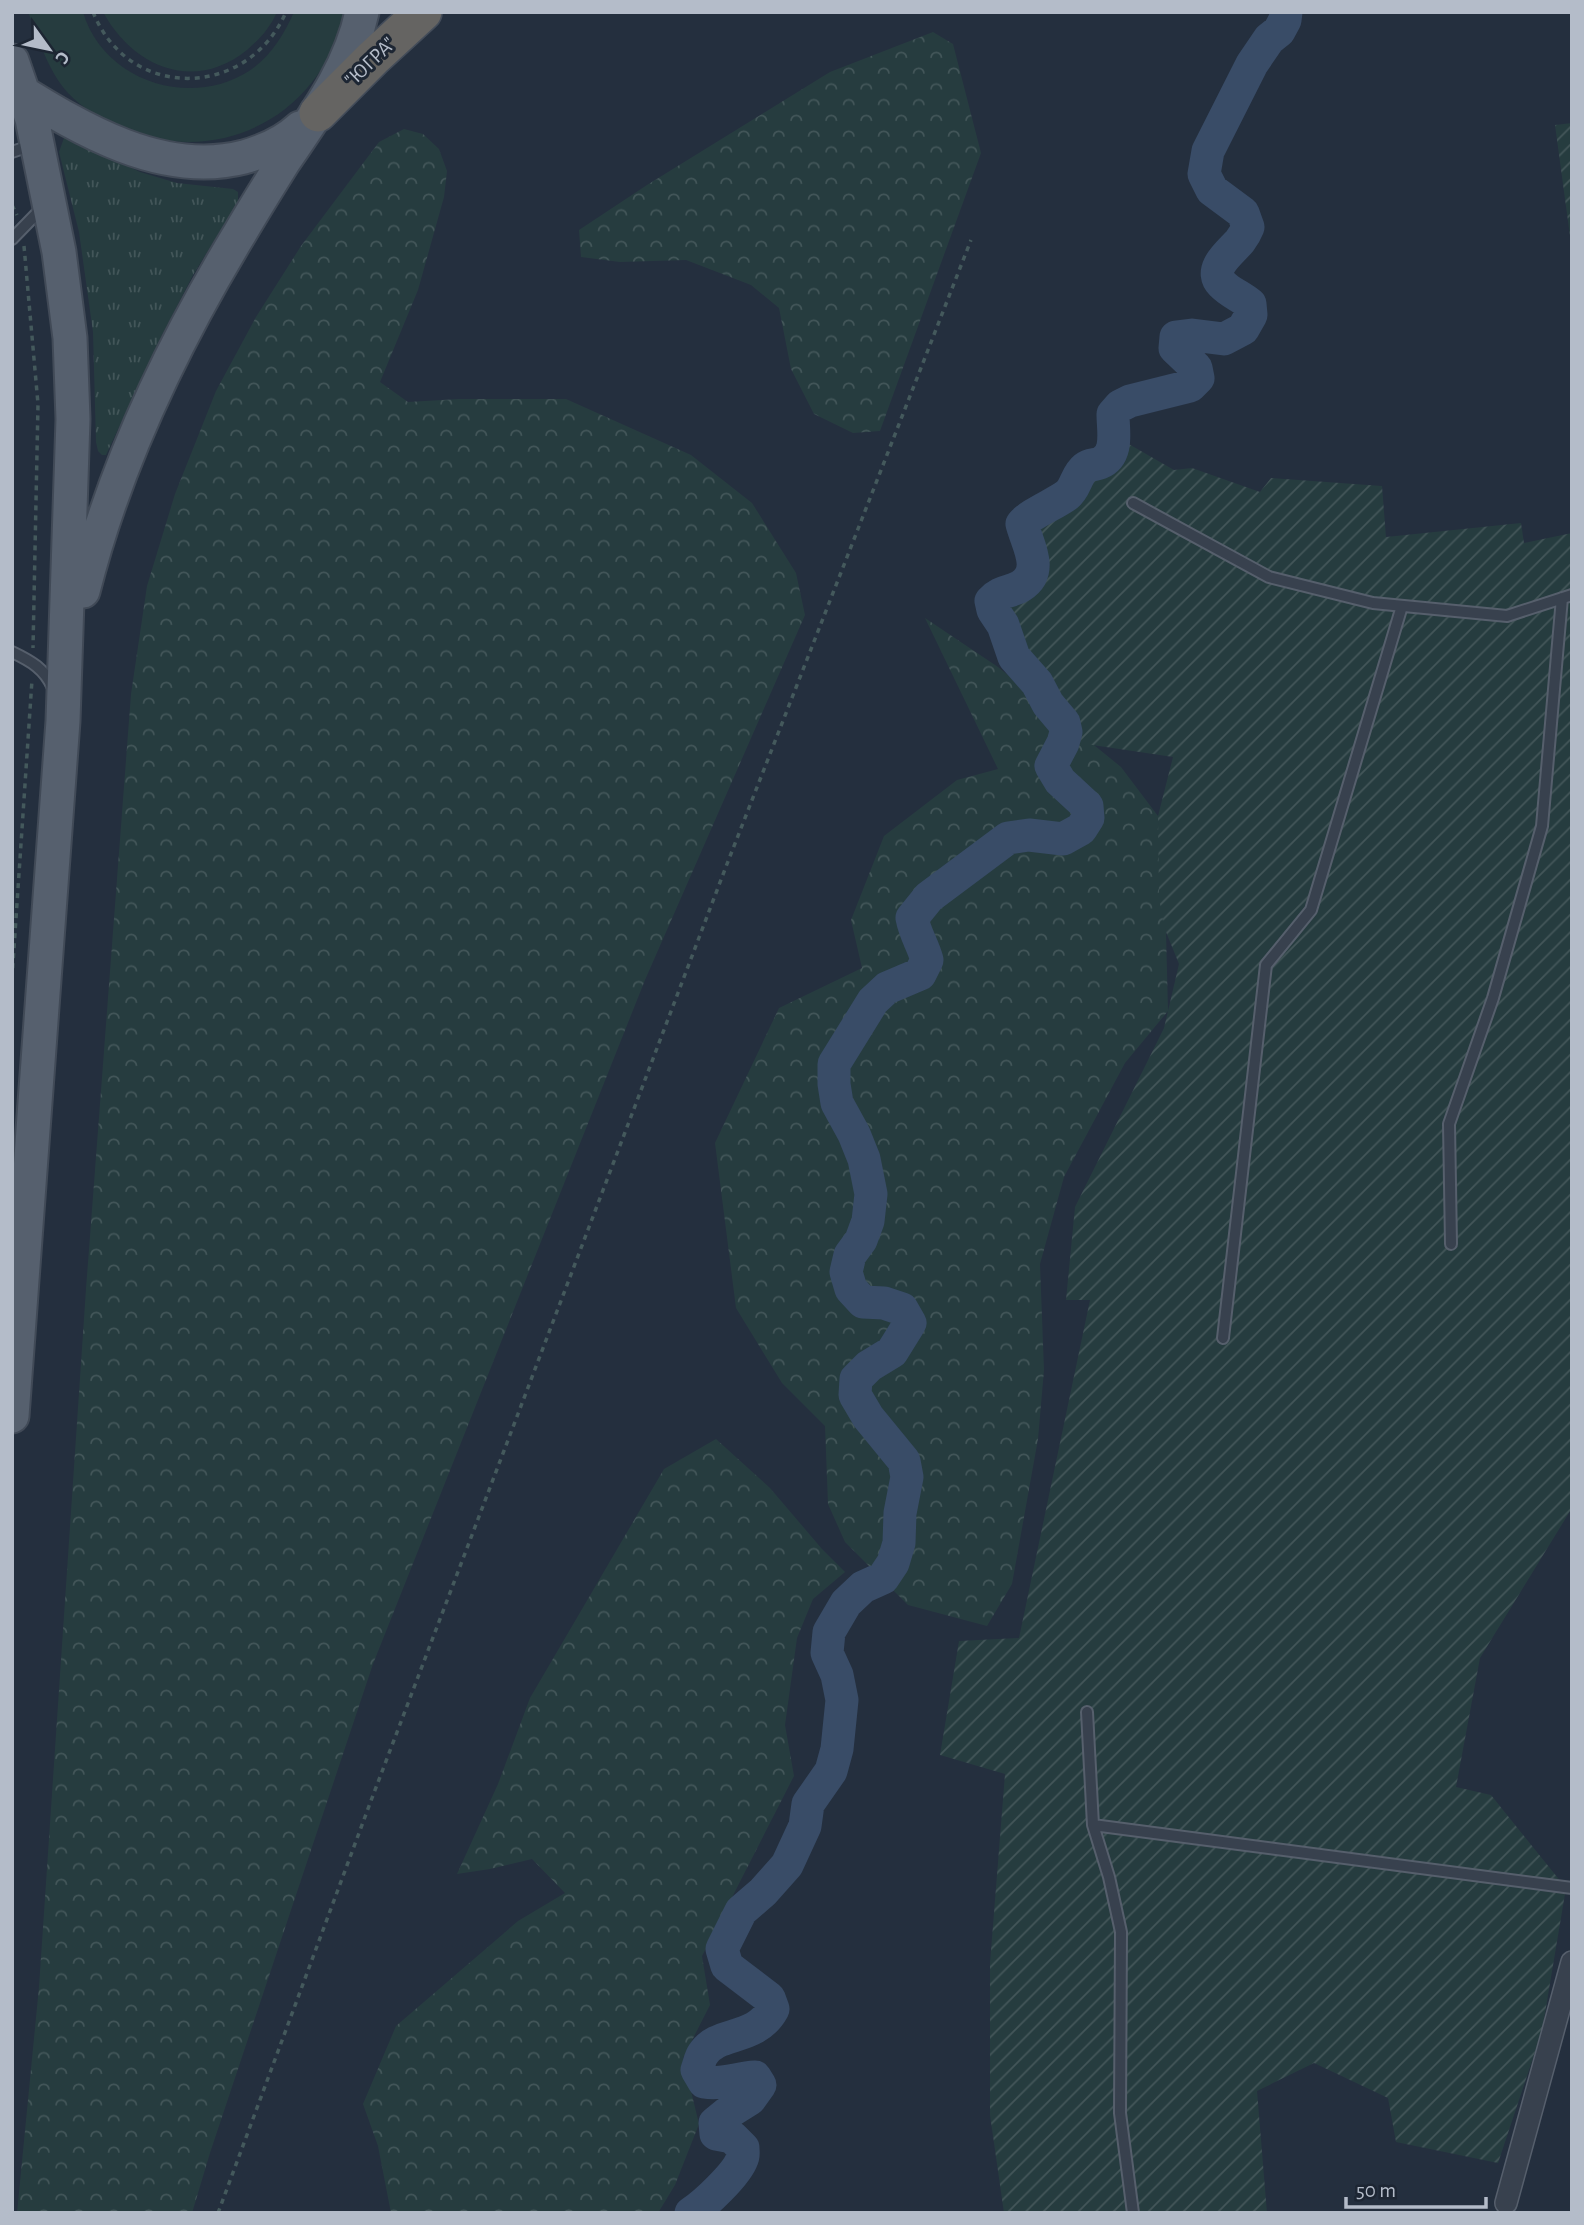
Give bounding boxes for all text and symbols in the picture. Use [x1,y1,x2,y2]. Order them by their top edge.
north arrow [14,14,84,84]
street label: "ЮГРА" [341,33,399,91]
text: С [51,48,73,67]
scale bar [1346,2166,1486,2210]
text: 50 m [1356,2180,1396,2201]

